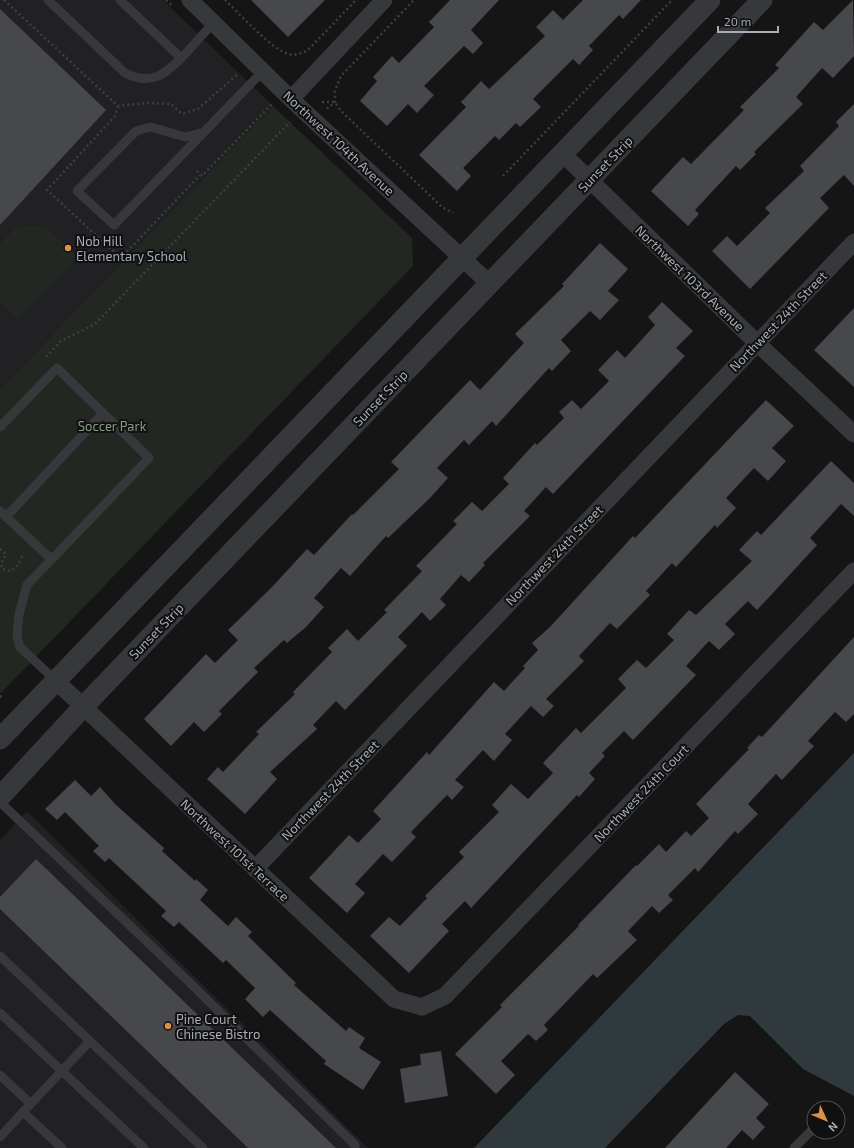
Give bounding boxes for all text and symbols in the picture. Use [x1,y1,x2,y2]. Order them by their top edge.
scale bar [718,8,778,34]
text: 20 m [724,14,751,28]
street label: Northwest 104th Avenue [280,87,398,199]
street label: Sunset Strip [574,133,636,195]
street label: Northwest 103rd Avenue [632,222,748,334]
place label: Nob Hill Elementary School [76,233,187,264]
marker: Nob Hill Elementary School [63,243,73,253]
street label: Northwest 24th Street [726,267,830,374]
street label: Sunset Strip [349,367,411,429]
park label: Soccer Park [78,418,147,434]
street label: Northwest 24th Street [502,501,606,608]
street label: Sunset Strip [125,600,187,662]
street label: Northwest 24th Street [278,736,382,843]
street label: Northwest 24th Court [590,741,692,845]
street label: Northwest 101st Terrace [177,796,293,904]
place label: Pine Court Chinese Bistro [176,1011,260,1042]
marker: Pine Court Chinese Bistro [163,1021,173,1031]
north arrow [806,1100,846,1140]
text: N [826,1120,841,1135]

